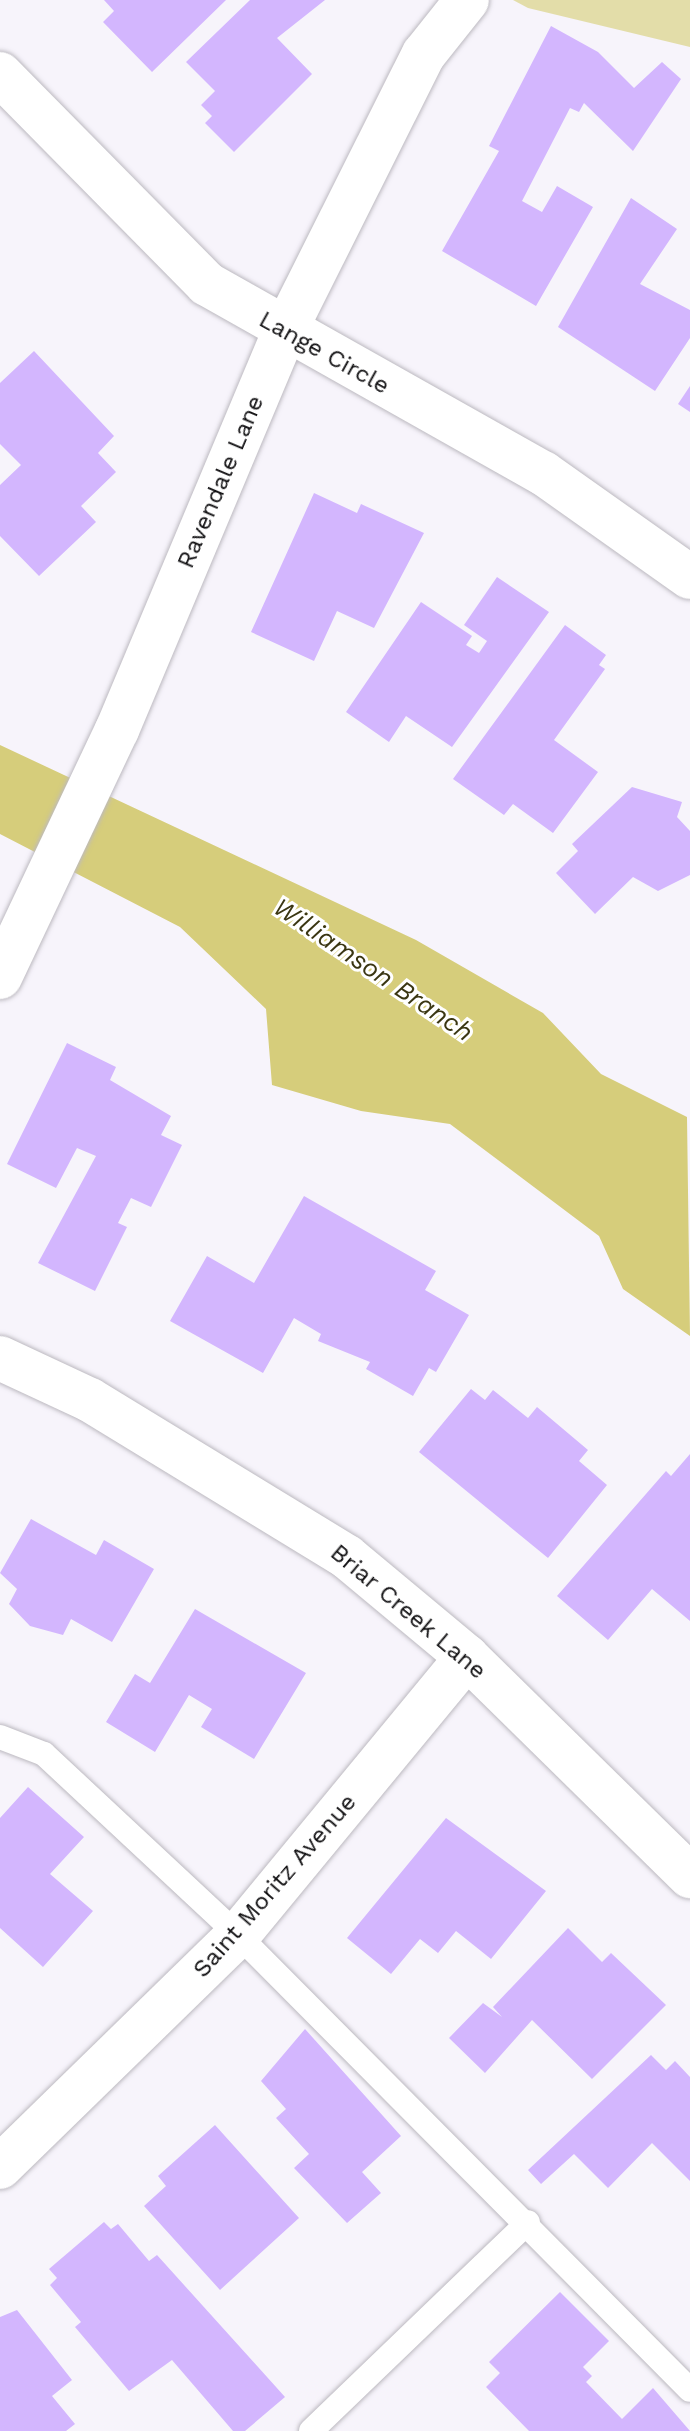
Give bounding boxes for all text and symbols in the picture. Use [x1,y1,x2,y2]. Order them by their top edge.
street label: Lange Circle [254,305,394,401]
street label: Ravendale Lane [172,391,270,573]
water label: Williamson Branch [267,892,479,1048]
street label: Briar Creek Lane [324,1538,492,1686]
street label: Saint Moritz Avenue [187,1788,363,1984]

